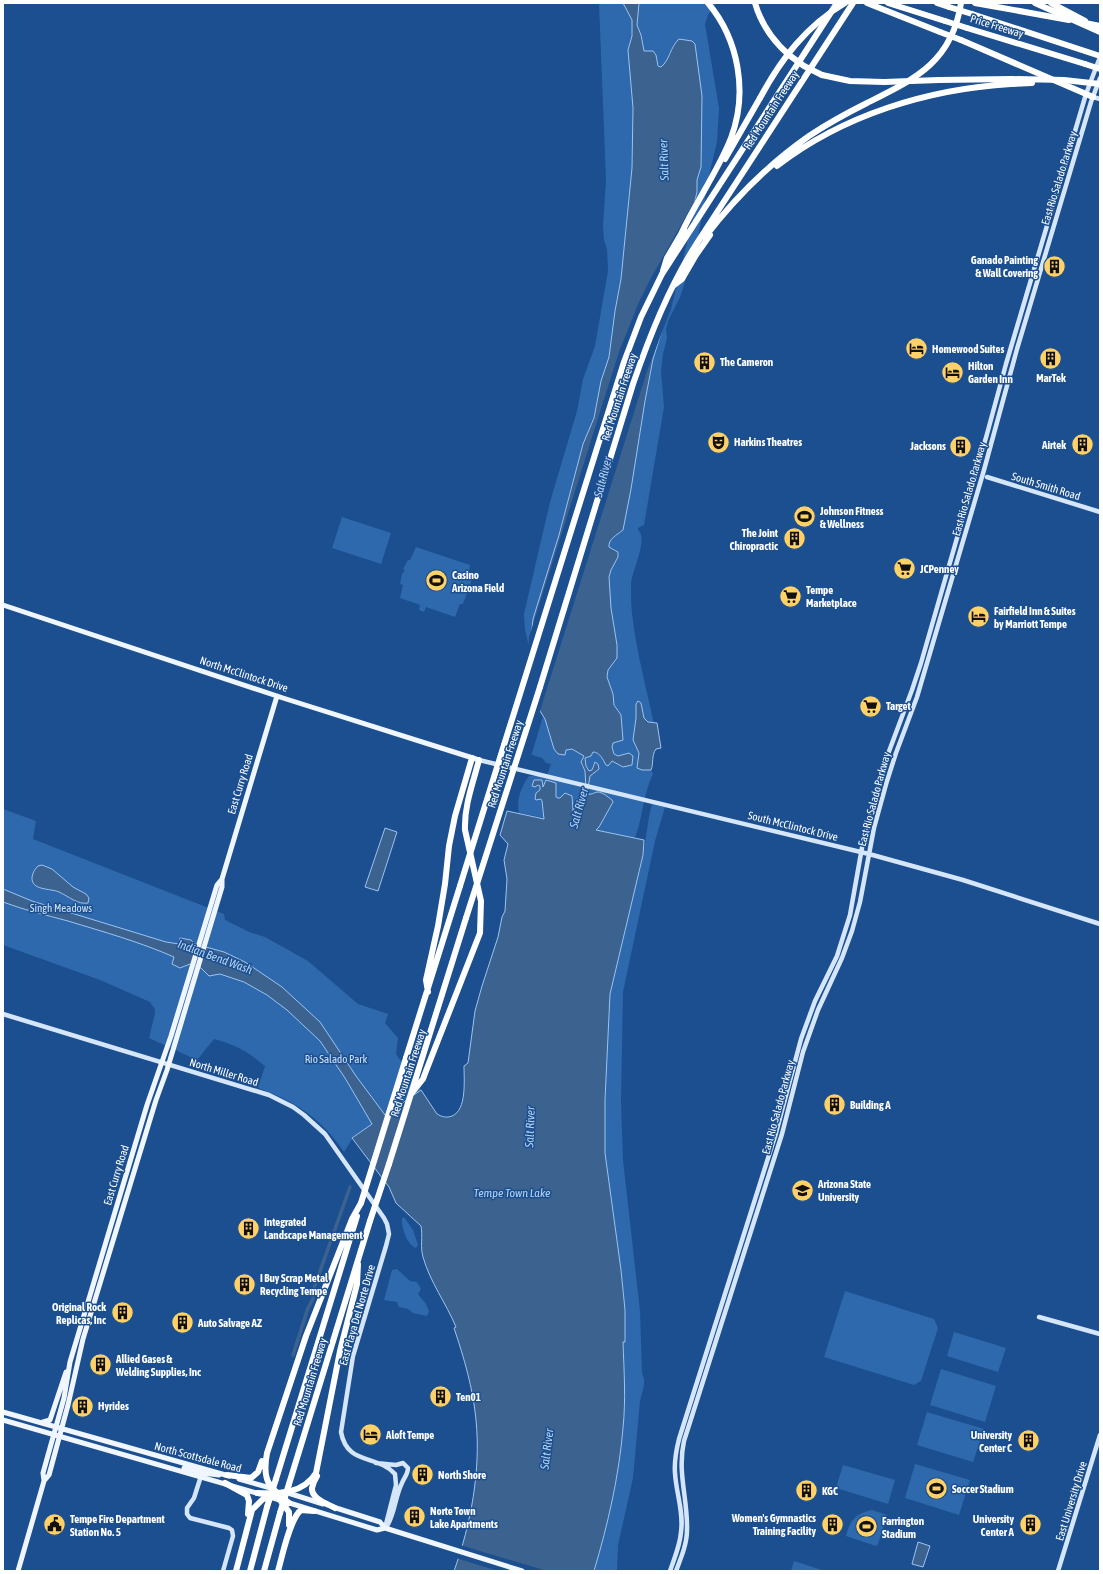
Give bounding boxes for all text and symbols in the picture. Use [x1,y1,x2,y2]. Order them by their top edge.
street label: Price Freeway [969,12,1026,40]
street label: Red Mountain Freeway [741,68,801,152]
street label: East Rio Salado Parkway [1039,129,1079,226]
water label: Salt River [656,139,672,182]
building icon: Ganado Painting & Wall Covering [1041,253,1067,279]
place label: Ganado Painting & Wall Covering [971,254,1038,279]
hotel icon: Homewood Suites [903,336,929,362]
place label: Homewood Suites [932,343,1004,355]
building icon: MarTek [1038,345,1064,371]
building icon: The Cameron [691,349,717,375]
street label: Red Mountain Freeway [599,351,639,442]
place label: The Cameron [720,356,773,368]
hotel icon: Hilton Garden Inn [940,359,966,385]
place label: Hilton Garden Inn [968,360,1013,385]
place label: MarTek [1036,372,1066,384]
theatre icon: Harkins Theatres [706,429,732,455]
building icon: Airtek [1069,432,1095,458]
building icon: Jacksons [948,433,974,459]
place label: Harkins Theatres [734,436,802,448]
place label: Airtek [1041,439,1066,451]
place label: Jacksons [909,440,946,452]
street label: East Rio Salado Parkway [950,440,988,537]
water label: Salt River [591,455,615,500]
street label: South Smith Road [1010,470,1082,502]
sports icon: Johnson Fitness & Wellness [791,504,817,530]
place label: Johnson Fitness & Wellness [819,505,884,530]
building icon: The Joint Chiropractic [781,526,807,552]
place label: The Joint Chiropractic [730,527,779,552]
supermarket icon: JCPenney [892,556,918,582]
place label: JCPenney [919,563,959,575]
sports icon: Casino Arizona Field [423,568,449,594]
place label: Casino Arizona Field [451,569,504,594]
supermarket icon: Tempe Marketplace [777,583,803,609]
place label: Tempe Marketplace [806,584,857,609]
hotel icon: Fairfield Inn & Suites by Marriott Tempe [965,604,991,630]
place label: Fairfield Inn & Suites by Marriott Tempe [994,605,1076,630]
street label: North McClintock Drive [198,654,290,694]
supermarket icon: Target [858,693,884,719]
place label: Target [886,700,912,712]
street label: Red Mountain Freeway [485,718,525,809]
street label: East Rio Salado Parkway [856,750,892,847]
street label: East Curry Road [225,753,255,815]
water label: Salt River [566,786,592,831]
street label: South McClintock Drive [747,809,839,843]
park label: Singh Meadows [30,902,92,914]
water label: Indian Bend Wash [176,937,255,977]
street label: Red Mountain Freeway [388,1027,428,1118]
park label: Rio Salado Park [305,1053,368,1065]
street label: North Miller Road [188,1056,260,1088]
street label: East Rio Salado Parkway [760,1058,796,1155]
building icon: Building A [821,1092,847,1118]
place label: Building A [850,1099,891,1111]
water label: Salt River [522,1106,538,1149]
street label: East Curry Road [101,1144,131,1206]
school or university icon: Arizona State University [789,1177,815,1203]
place label: Arizona State University [817,1178,871,1203]
water label: Tempe Town Lake [474,1186,551,1200]
building icon: Integrated Landscape Management [235,1215,261,1241]
place label: Integrated Landscape Management [264,1216,363,1241]
street label: East Playa Del Norte Drive [337,1263,377,1367]
building icon: I Buy Scrap Metal Recycling Tempe [231,1271,257,1297]
place label: I Buy Scrap Metal Recycling Tempe [260,1272,329,1297]
building icon: Original Rock Replicas, Inc [109,1300,135,1326]
place label: Original Rock Replicas, Inc [52,1301,107,1326]
building icon: Auto Salvage AZ [169,1310,195,1336]
place label: Auto Salvage AZ [197,1317,262,1329]
street label: Red Mountain Freeway [291,1336,329,1427]
building icon: Allied Gases & Welding Supplies, Inc [88,1352,114,1378]
place label: Allied Gases & Welding Supplies, Inc [115,1353,202,1378]
building icon: Ten01 [427,1384,453,1410]
place label: Ten01 [456,1391,481,1403]
building icon: Hyrides [69,1393,95,1419]
place label: Hyrides [98,1400,129,1412]
hotel icon: Aloft Tempe [358,1422,384,1448]
water label: Salt River [537,1427,557,1471]
building icon: University Center C [1015,1428,1041,1454]
place label: Aloft Tempe [385,1429,434,1441]
place label: University Center C [971,1429,1012,1454]
street label: North Scottsdale Road [153,1440,243,1474]
street label: East University Drive [1053,1460,1089,1542]
building icon: North Shore [409,1462,435,1488]
place label: North Shore [438,1469,486,1481]
sports icon: Soccer Stadium [924,1476,950,1502]
building icon: KGC [794,1478,820,1504]
place label: Soccer Stadium [952,1483,1014,1495]
place label: KGC [822,1485,838,1497]
building icon: Norte Town Lake Apartments [401,1504,427,1530]
place label: Norte Town Lake Apartments [430,1505,498,1530]
building icon: Women's Gymnastics Training Facility [819,1511,845,1537]
public building icon: Tempe Fire Department Station No. 5 [41,1512,67,1538]
place label: Women's Gymnastics Training Facility [731,1512,816,1537]
building icon: University Center A [1017,1512,1043,1538]
place label: Tempe Fire Department Station No. 5 [70,1513,166,1538]
place label: University Center A [973,1513,1015,1538]
sports icon: Farrington Stadium [853,1514,879,1540]
place label: Farrington Stadium [882,1515,924,1540]

